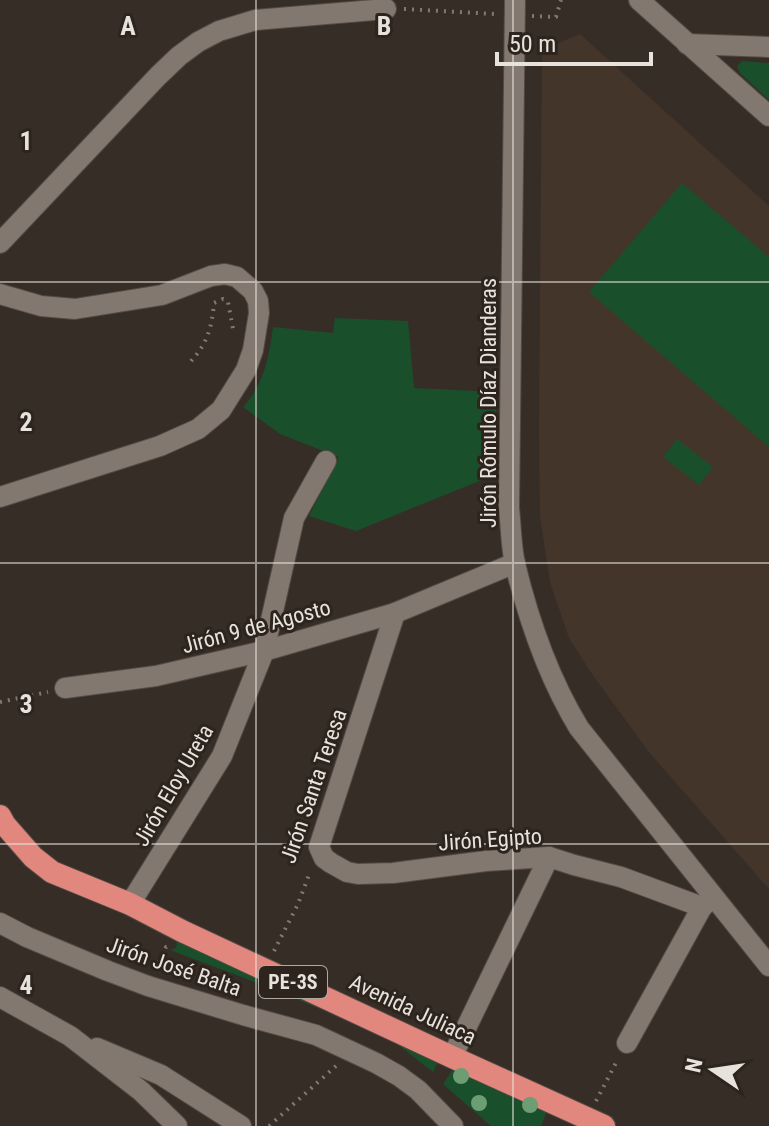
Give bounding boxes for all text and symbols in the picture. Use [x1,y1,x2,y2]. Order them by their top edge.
text: A [120,11,136,41]
text: B [377,11,391,41]
scale bar [497,16,651,66]
text: 50 m [509,30,556,58]
text: 1 [19,126,33,156]
street label: Jirón Rómulo Díaz Dianderas [476,278,501,528]
text: 2 [19,407,33,437]
street label: Jirón 9 de Agosto [179,595,333,658]
text: 3 [19,689,33,719]
street label: Jirón Santa Teresa [275,706,352,866]
street label: Jirón Eloy Ureta [129,720,218,850]
street label: Jirón Egipto [437,823,543,856]
street label: Jirón José Balta [103,932,244,1001]
road number: PE-3S [259,966,327,998]
street label: Avenida Juliaca [346,969,480,1050]
text: 4 [19,970,33,1000]
north arrow [673,1030,753,1110]
text: N [680,1056,708,1075]

